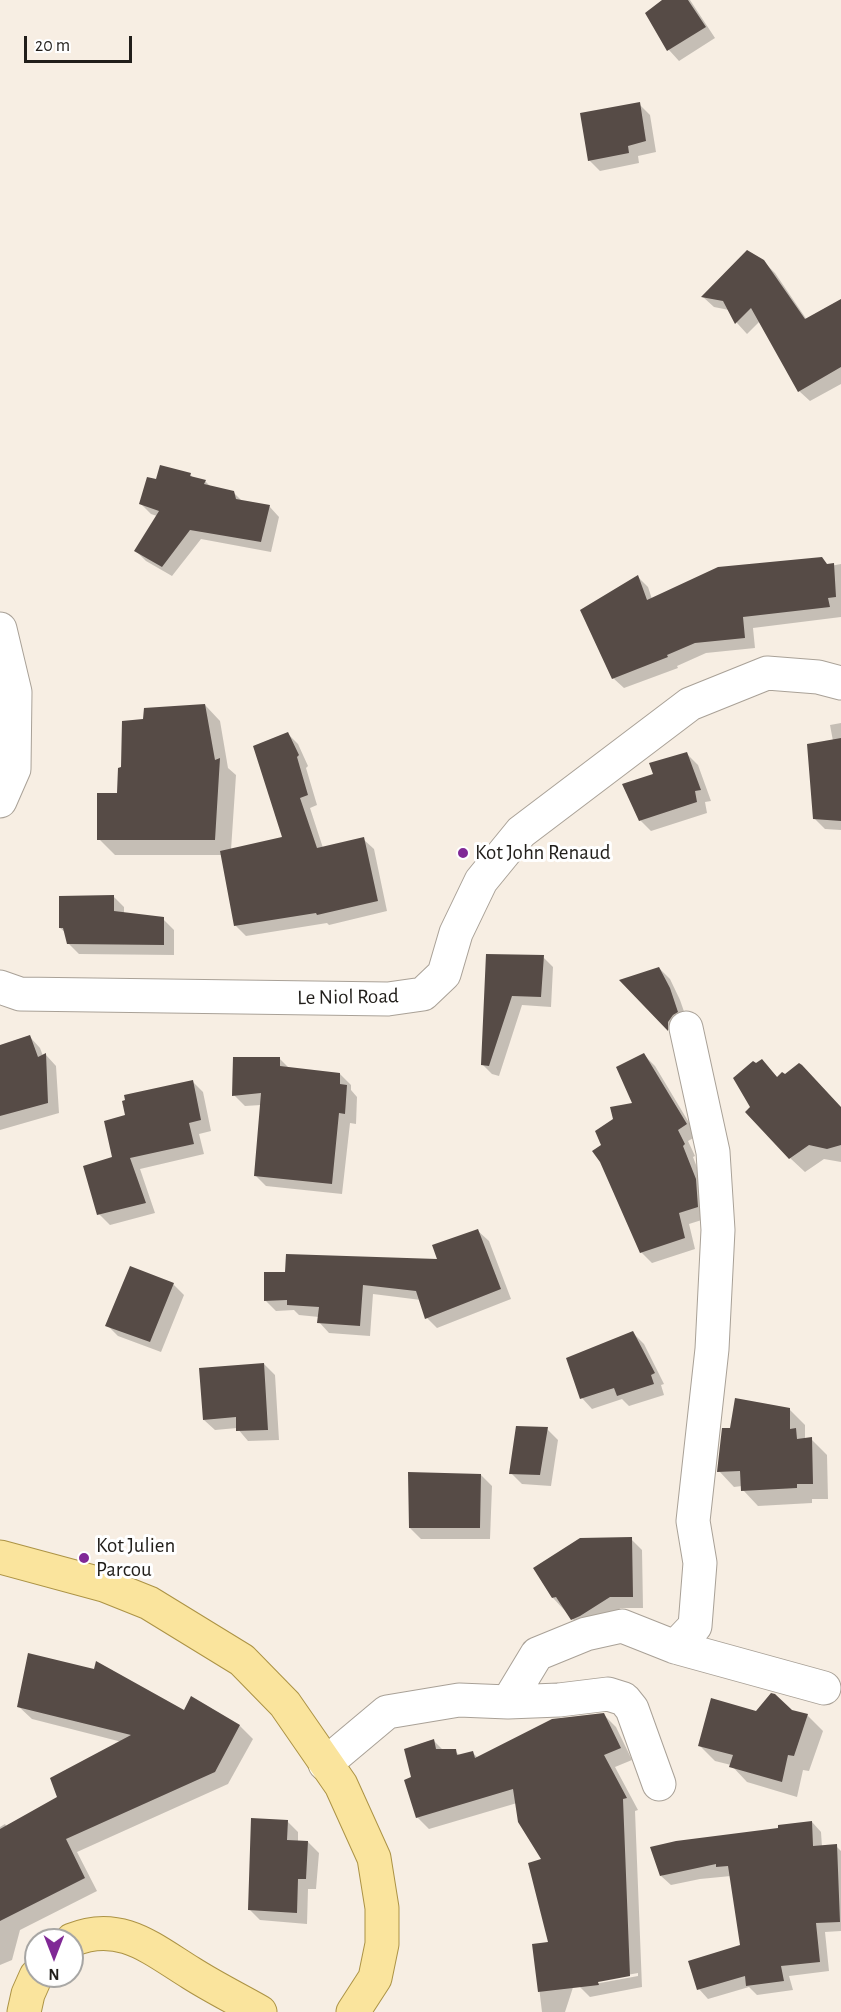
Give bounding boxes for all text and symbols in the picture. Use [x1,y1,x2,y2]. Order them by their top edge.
scale bar [27,24,135,62]
text: 20 m [35,37,70,55]
place label: Kot John Renaud [475,840,611,866]
marker: Kot John Renaud [456,846,470,860]
street label: Le Niol Road [297,984,399,1010]
place label: Kot Julien Parcou [96,1533,175,1583]
marker: Kot Julien Parcou [77,1551,91,1565]
north arrow [24,1928,84,1988]
text: N [48,1966,60,1982]

